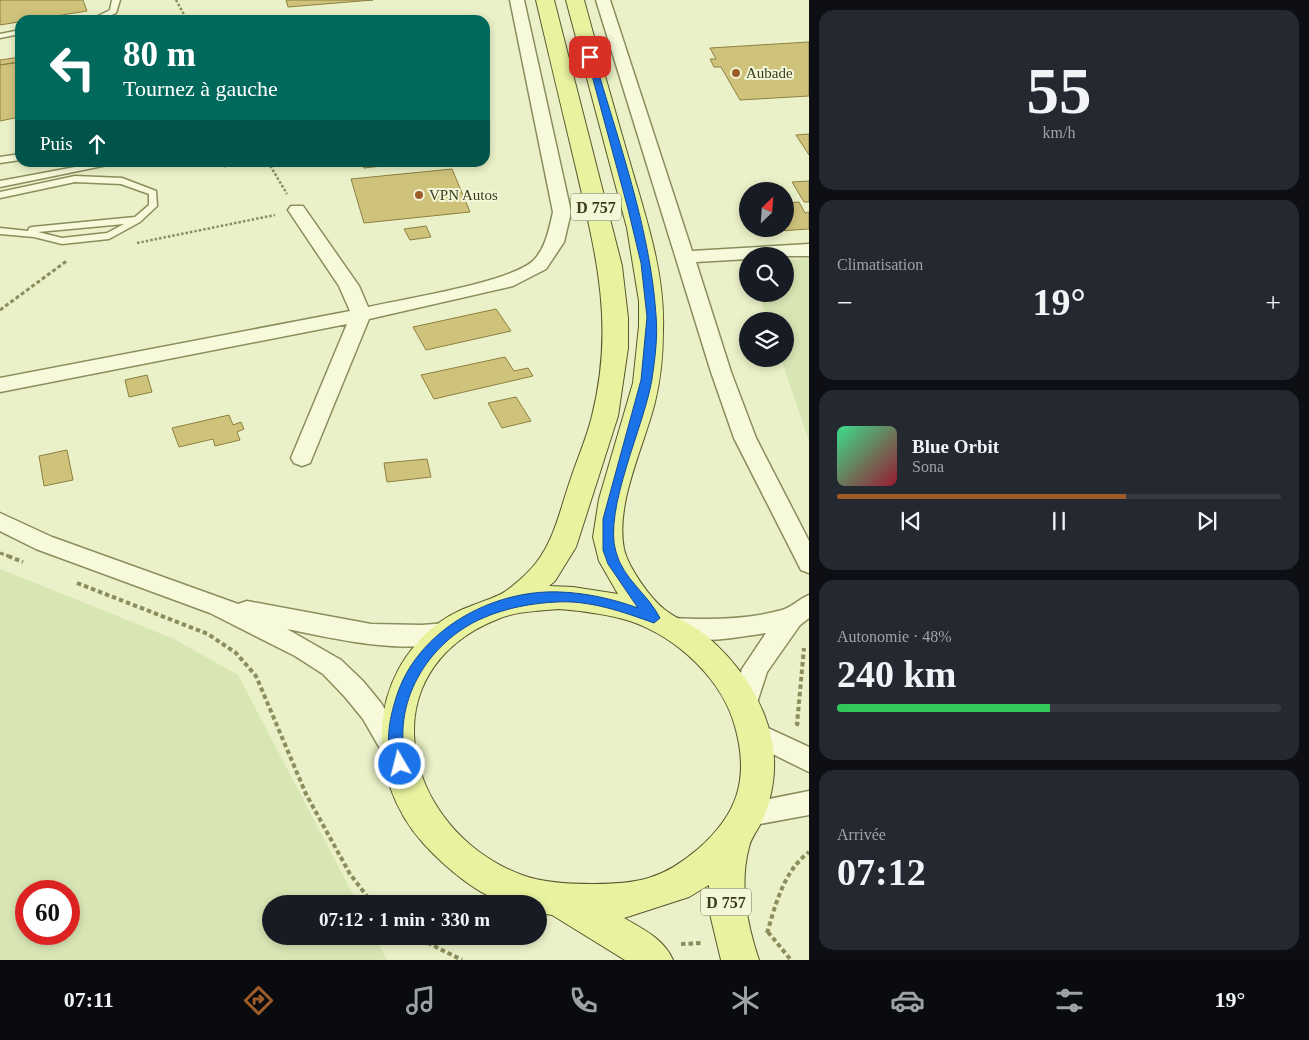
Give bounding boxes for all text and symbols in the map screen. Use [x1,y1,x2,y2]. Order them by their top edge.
icon: left [40,35,105,100]
text: 80 m [123,35,196,74]
pin [569,36,611,78]
icon: arrive [576,43,604,71]
text: 55 [1027,55,1092,127]
place label: Aubade [746,65,793,81]
marker: Aubade [730,67,742,79]
text: Tournez à gauche [123,76,278,101]
text: km/h [1043,124,1075,141]
icon: ahead [83,130,111,158]
text: Puis [40,133,73,154]
north arrow [739,182,794,238]
map controls [739,182,794,367]
place label: VPN Autos [429,187,498,203]
marker: VPN Autos [413,189,425,201]
road number: D 757 [571,193,621,220]
button: search [739,247,794,302]
text: Climatisation [837,256,923,273]
text: 19° [1032,281,1086,323]
text: − [837,287,853,318]
text: + [1265,287,1281,318]
button: layers [739,312,794,367]
text: Blue Orbit [912,436,999,457]
text: Sona [912,458,944,475]
icon: previous [897,507,925,535]
icon: pause [1045,507,1073,535]
icon: next [1193,507,1221,535]
text: Autonomie · 48% [837,628,952,645]
text: 240 km [837,653,956,695]
position arrow [373,737,425,789]
text: Arrivée [837,826,886,843]
text: 07:12 [837,851,926,893]
speed limit sign: 60 [15,880,80,945]
road number: D 757 [701,889,751,916]
text: 07:12 · 1 min · 330 m [319,909,490,930]
icon: directions [241,983,276,1018]
icon: music [403,983,438,1018]
icon: phone [566,983,601,1018]
icon: climate [728,983,763,1018]
icon: car [890,983,925,1018]
icon: filters [1052,983,1087,1018]
text: 07:11 [64,987,114,1012]
text: 19° [1215,987,1245,1012]

